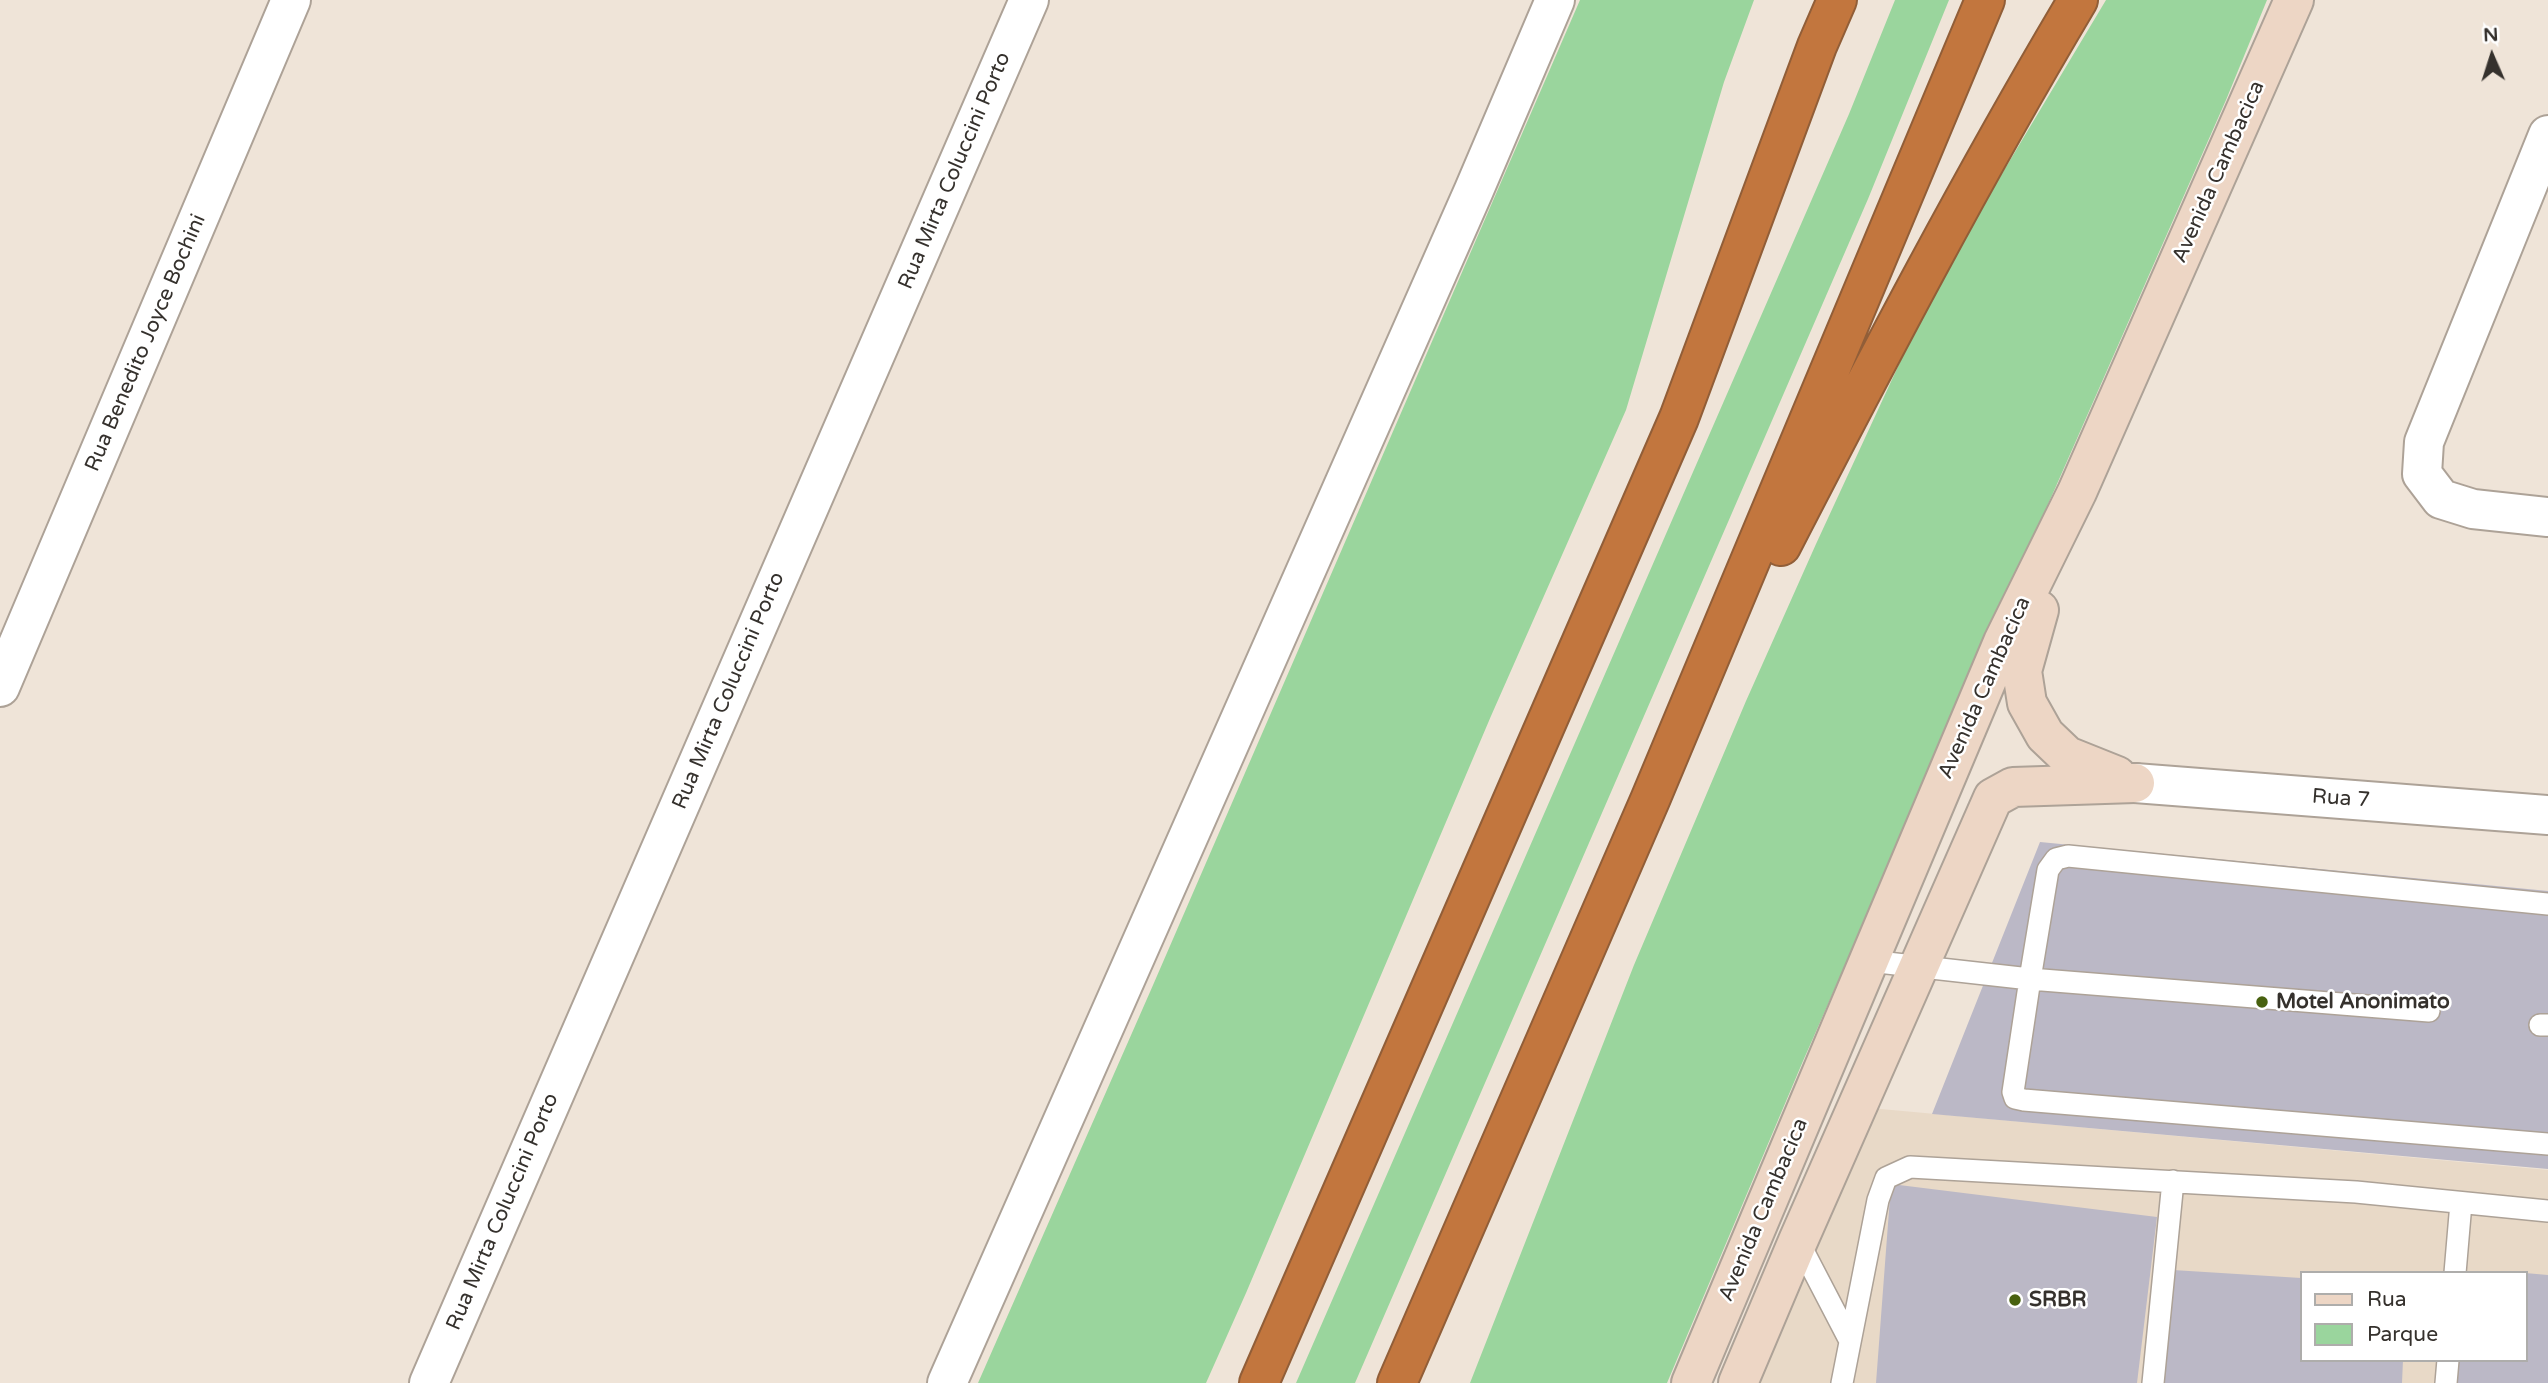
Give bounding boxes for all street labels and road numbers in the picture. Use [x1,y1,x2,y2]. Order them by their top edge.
street label: Rua Mirta Coluccini Porto [894,49,1016,293]
street label: Avenida Cambacica [2168,77,2270,267]
street label: Rua Benedito Joyce Bochini [80,211,212,475]
street label: Rua Mirta Coluccini Porto [668,569,790,813]
street label: Avenida Cambacica [1934,593,2036,783]
street label: Rua 7 [2311,784,2371,814]
street label: Rua Mirta Coluccini Porto [442,1090,564,1334]
street label: Avenida Cambacica [1714,1115,1814,1305]

